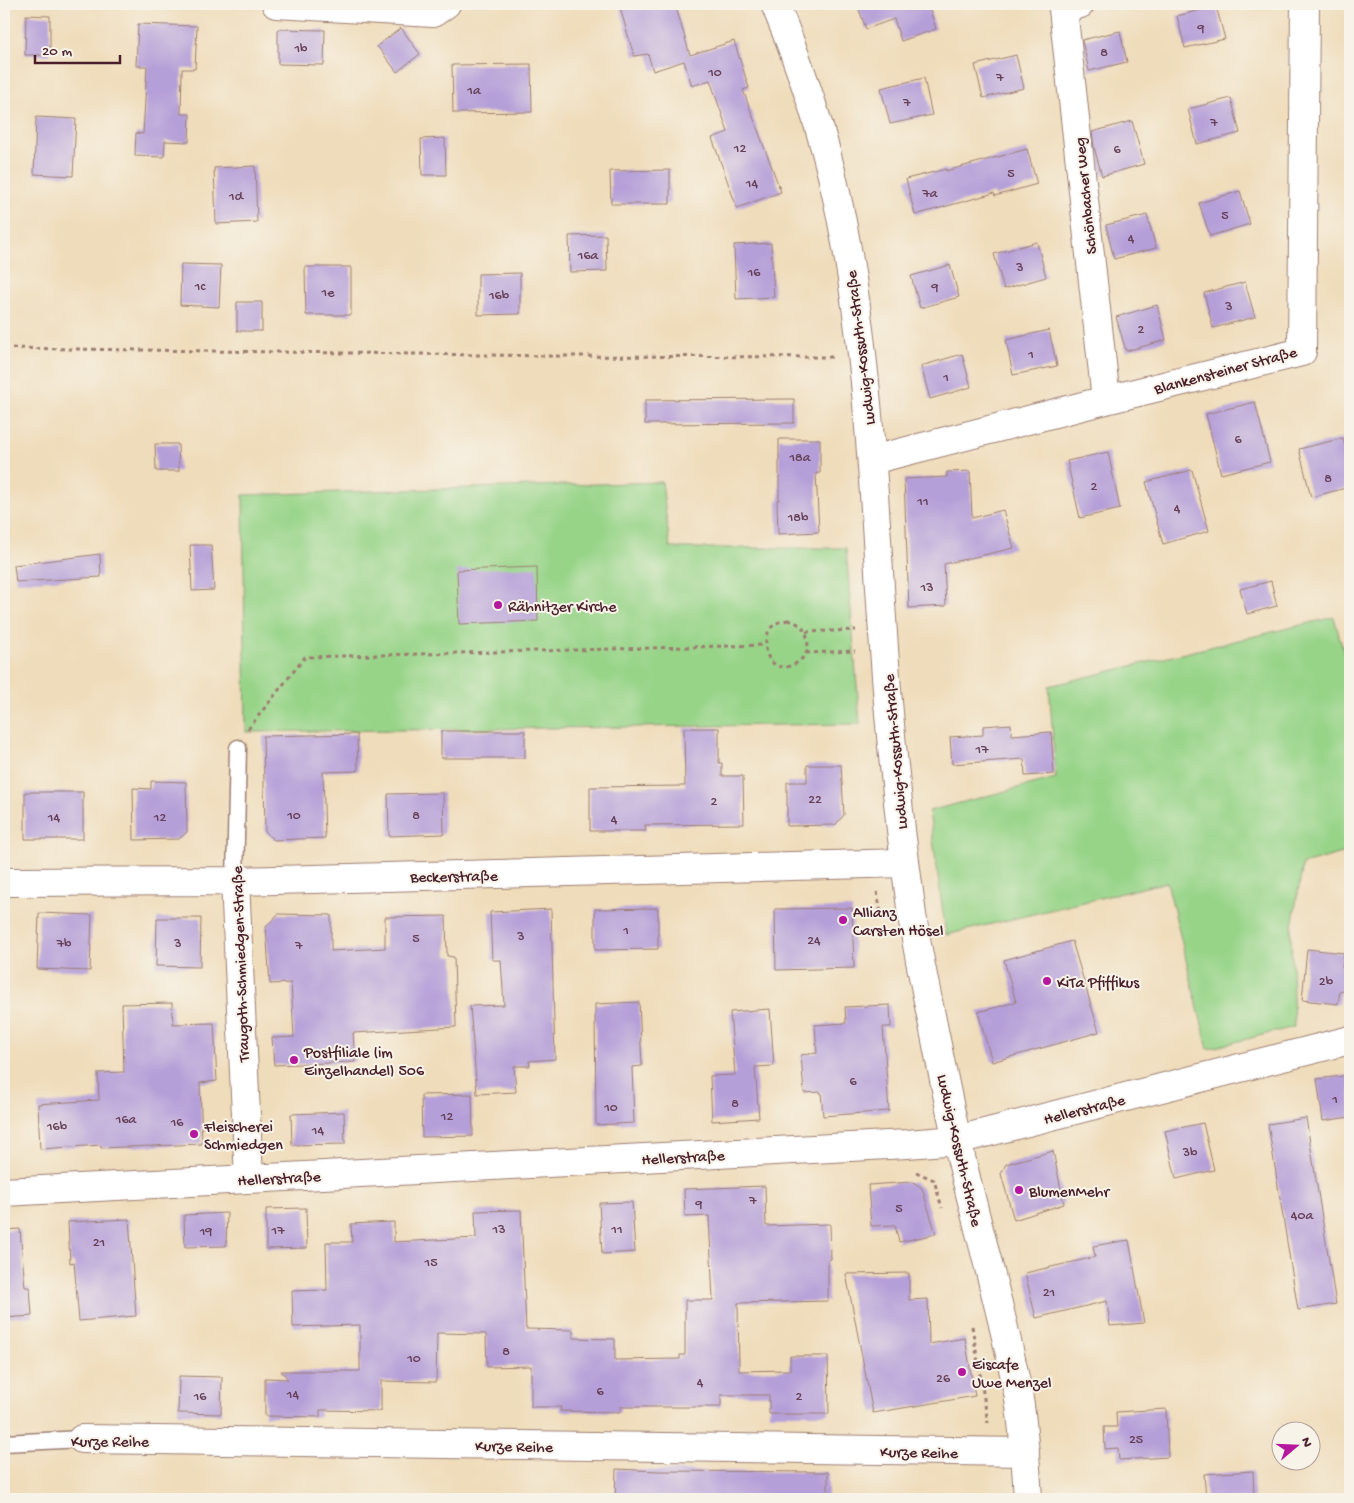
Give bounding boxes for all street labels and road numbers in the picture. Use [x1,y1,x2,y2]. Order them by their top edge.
street label: Schönbacher Weg [1072,136,1103,255]
street label: Ludwig-Kossuth-Straße [843,268,881,426]
street label: Blankensteiner Straße [1151,344,1300,401]
street label: Ludwig-Kossuth-Straße [881,673,914,830]
street label: Traugoth-Schmiedgen-Straße [230,865,255,1063]
street label: Beckerstraße [409,868,499,889]
street label: Ludwig-Kossuth-Straße [931,1073,985,1230]
street label: Hellerstraße [1042,1092,1128,1131]
street label: Hellerstraße [641,1148,726,1171]
street label: Hellerstraße [237,1169,322,1192]
street label: Kurze Reihe [71,1434,150,1453]
street label: Kurze Reihe [475,1438,554,1459]
street label: Kurze Reihe [880,1444,959,1465]

